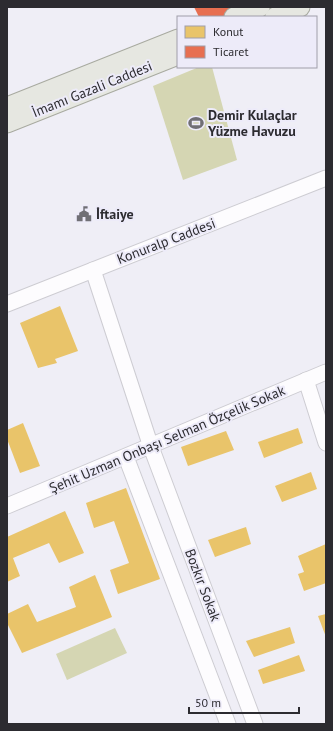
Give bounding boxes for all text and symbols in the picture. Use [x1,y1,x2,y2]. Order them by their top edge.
legend [177,16,317,68]
text: Konut [213,24,243,39]
text: Ticaret [213,44,248,59]
street label: İmamı Gazali Caddesi [29,57,155,121]
place label: Demir Kulaçlar Yüzme Havuzu [207,106,297,140]
sports icon: Demir Kulaçlar Yüzme Havuzu [187,114,205,132]
public building icon: İftaiye [75,205,93,223]
place label: İftaiye [96,205,134,223]
street label: Konuralp Caddesi [114,214,218,268]
street label: Şehit Uzman Onbaşı Selman Özçelik Sokak [46,381,288,497]
street label: Bozkır Sokak [181,546,225,624]
scale bar [189,689,299,715]
text: 50 m [195,695,221,710]

